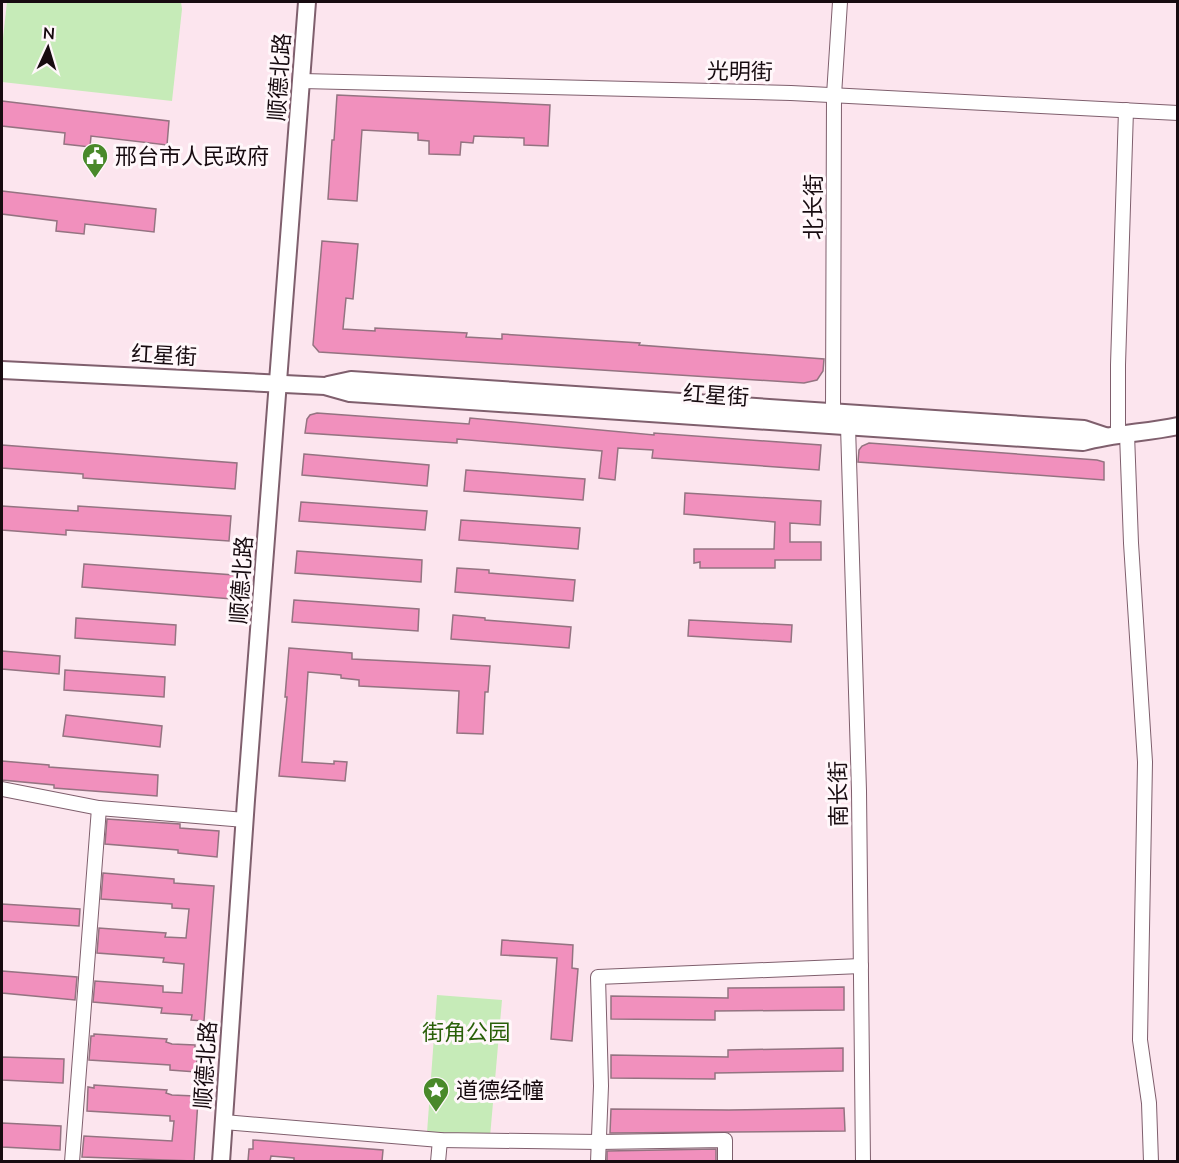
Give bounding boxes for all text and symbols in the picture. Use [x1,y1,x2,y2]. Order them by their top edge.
north arrow [18,18,78,78]
text: N [42,23,56,43]
street label: 顺德北路 [262,32,296,122]
street label: 光明街 [707,56,773,86]
public building icon: 邢台市人民政府 [80,141,110,179]
place label: 邢台市人民政府 [115,142,269,170]
street label: 北长街 [799,174,827,240]
street label: 红星街 [130,339,198,371]
street label: 红星街 [682,379,750,411]
street label: 顺德北路 [224,535,258,625]
street label: 南长街 [823,761,853,827]
park label: 街角公园 [422,1018,510,1046]
street label: 顺德北路 [188,1020,222,1110]
place icon: 道德经幢 [421,1075,451,1113]
place label: 道德经幢 [456,1076,544,1104]

